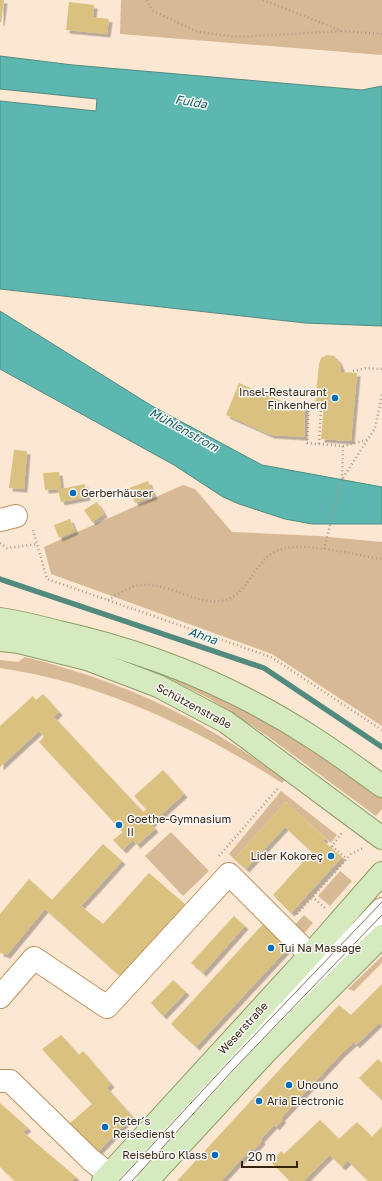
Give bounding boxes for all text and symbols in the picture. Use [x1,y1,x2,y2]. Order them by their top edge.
water label: Fulda [174,91,209,112]
place label: Insel-Restaurant Finkenherd [239,385,327,411]
marker: Insel-Restaurant Finkenherd [330,393,340,403]
water label: Mühlenstrom [147,404,223,455]
place label: Gerberhäuser [81,486,154,499]
marker: Gerberhäuser [68,488,78,498]
water label: Ahna [187,624,221,648]
street label: Schützenstraße [154,680,234,731]
place label: Goethe-Gymnasium II [127,812,231,838]
marker: Goethe-Gymnasium II [114,820,124,830]
place label: Lider Kokoreç [250,849,323,862]
marker: Lider Kokoreç [326,851,336,861]
place label: Tui Na Massage [279,941,361,954]
marker: Tui Na Massage [266,943,276,953]
street label: Weserstraße [215,999,270,1056]
place label: Unouno [297,1078,339,1091]
marker: Unouno [284,1080,294,1090]
place label: Aria Electronic [267,1094,344,1107]
marker: Aria Electronic [254,1096,264,1106]
place label: Peter´s Reisedienst [113,1114,175,1140]
marker: Peter´s Reisedienst [100,1122,110,1132]
scale bar [242,1143,297,1169]
place label: Reisebüro Klass [122,1148,207,1161]
text: 20 m [248,1149,276,1164]
marker: Reisebüro Klass [210,1150,220,1160]

